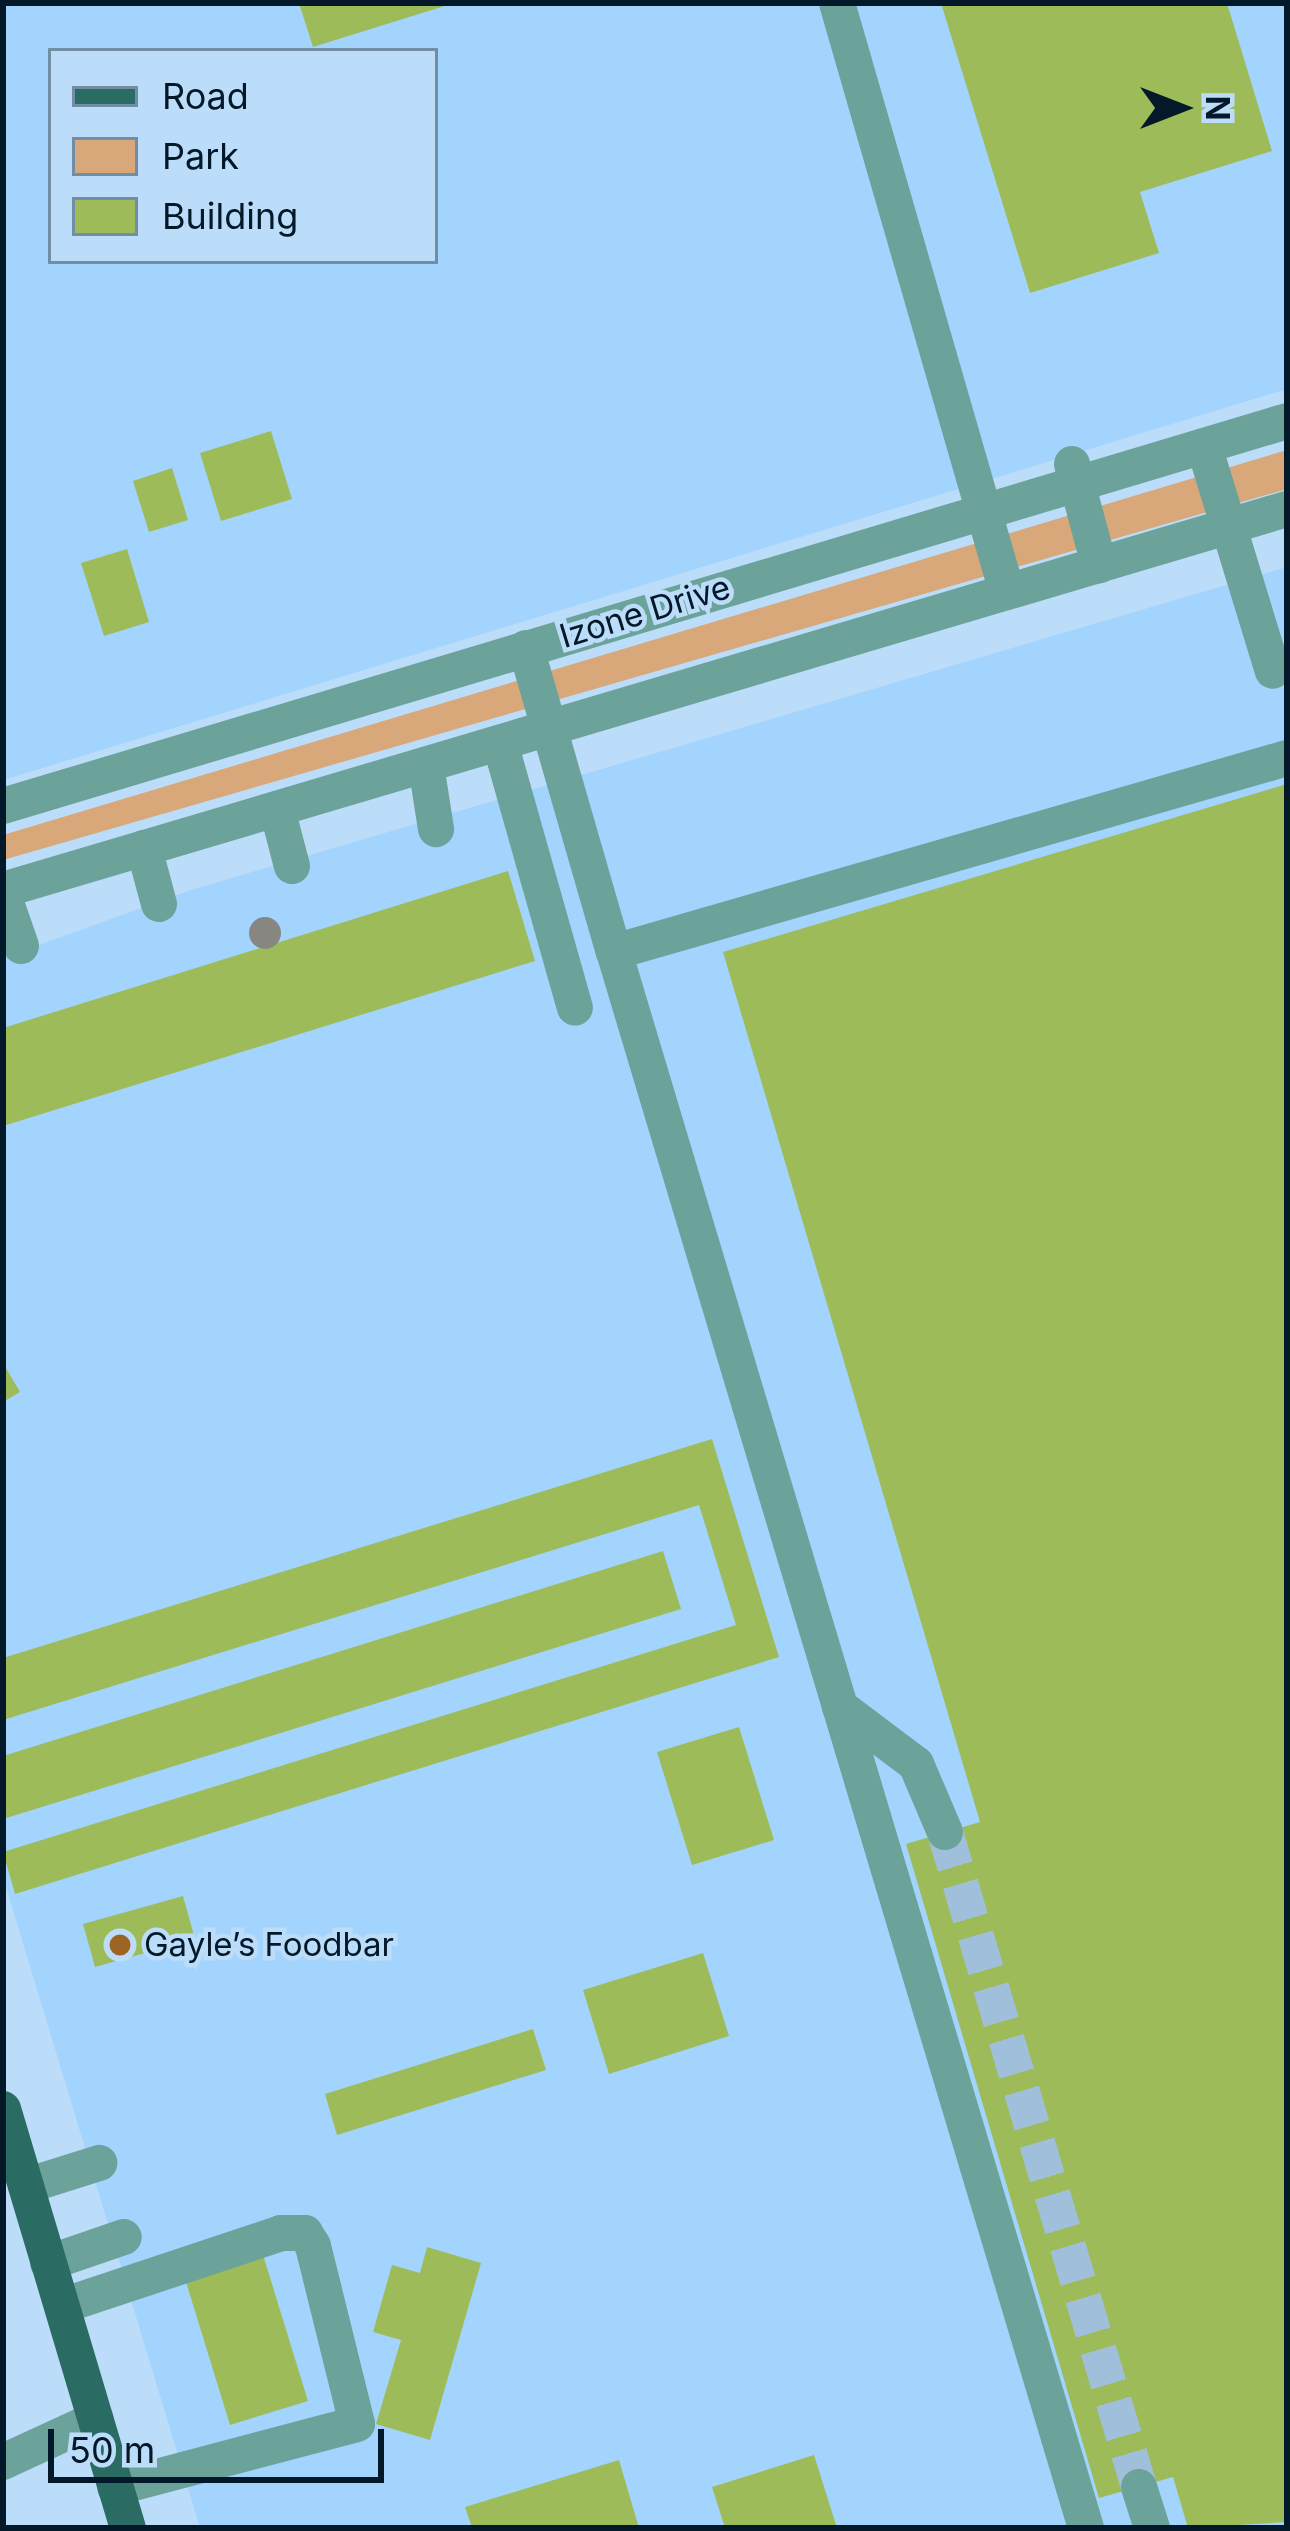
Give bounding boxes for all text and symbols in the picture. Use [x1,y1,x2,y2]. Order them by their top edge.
legend [48,48,438,264]
north arrow [1122,48,1242,168]
text: Road [162,74,249,118]
text: N [1198,95,1238,121]
text: Park [162,134,239,178]
text: Building [162,194,298,238]
street label: Izone Drive [555,567,735,657]
place label: Gayle’s Foodbar [144,1925,394,1965]
marker: Gayle’s Foodbar [107,1932,133,1958]
scale bar [54,2405,390,2479]
text: 50 m [69,2428,155,2472]

